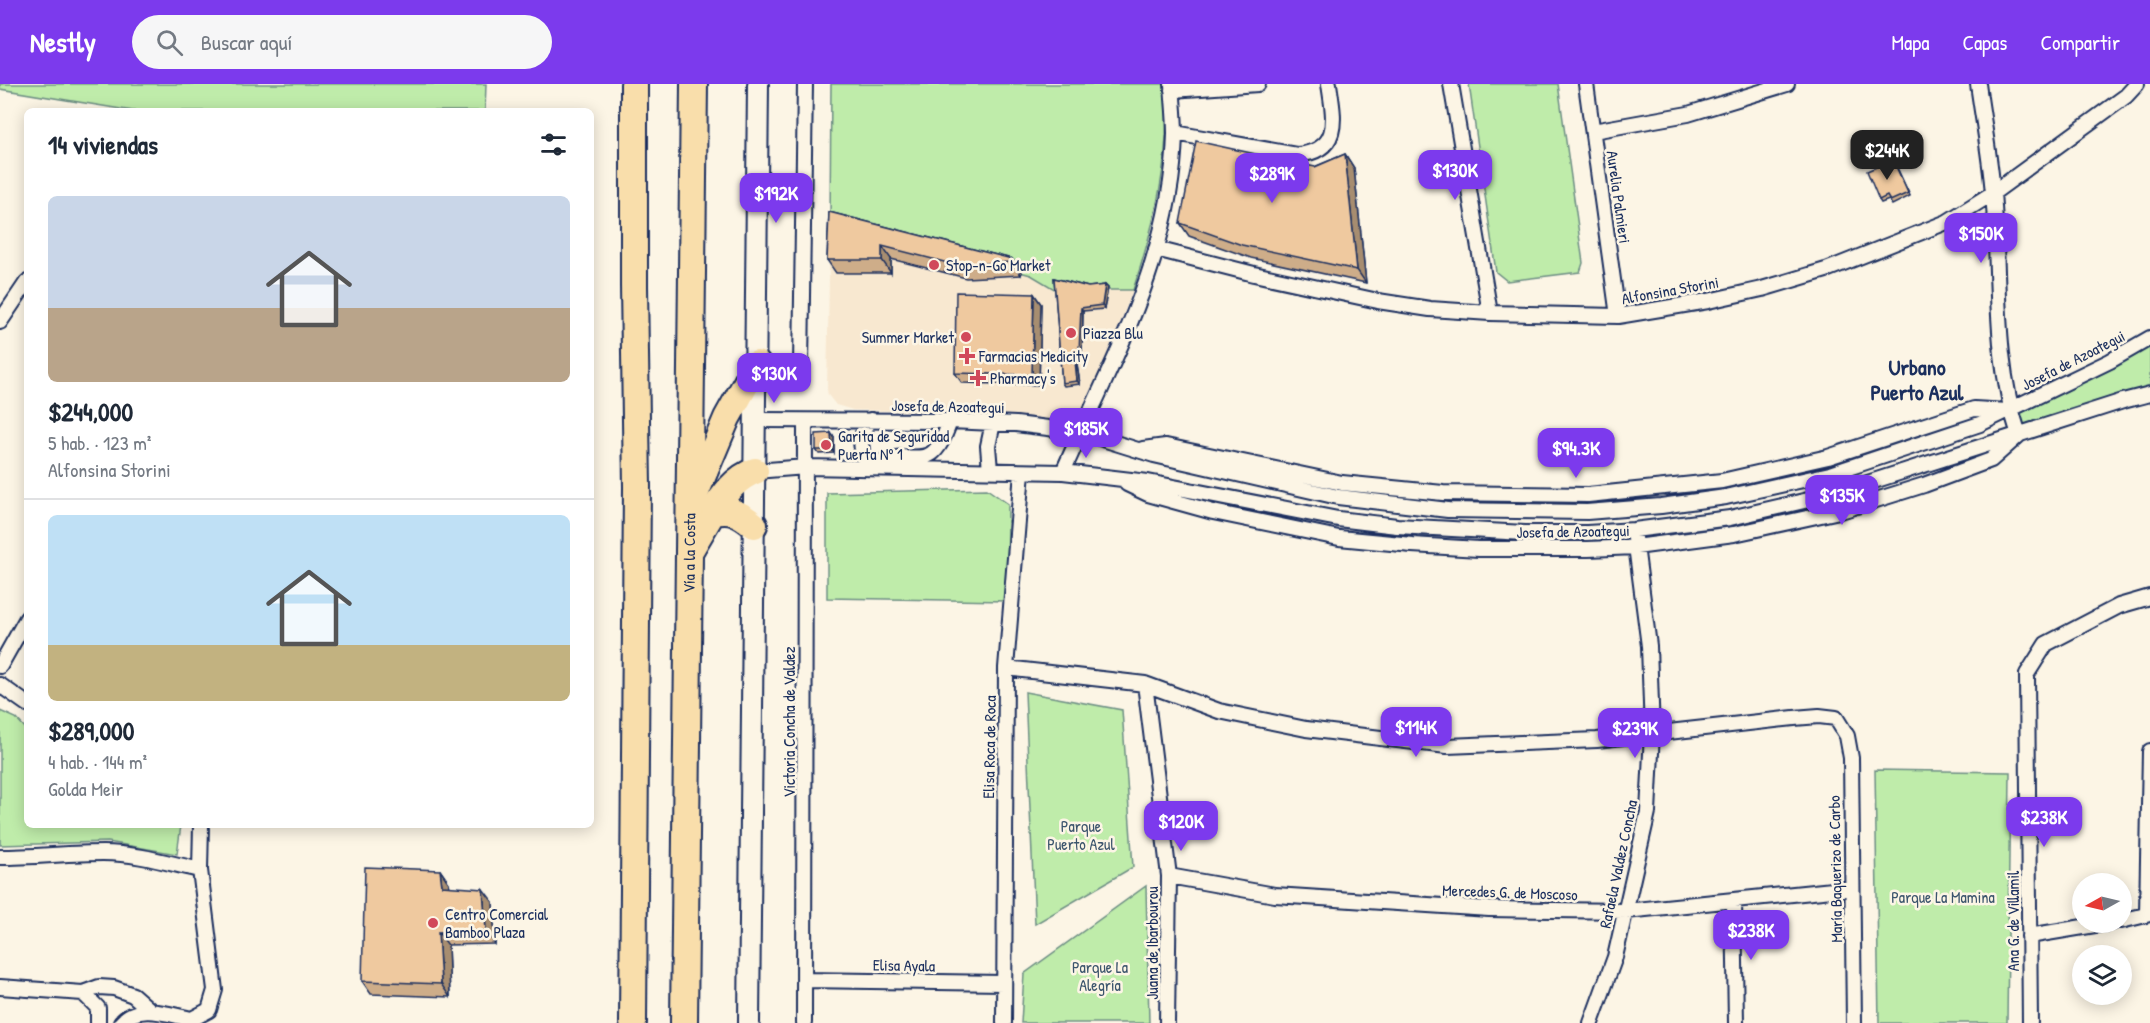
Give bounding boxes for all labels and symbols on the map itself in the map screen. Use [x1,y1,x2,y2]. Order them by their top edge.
pin: $244K [1845,130,1929,181]
street label: Aurelia Palmieri [1602,149,1636,245]
pin: $130K [1413,150,1497,201]
pin: $289K [1230,153,1314,204]
pin: $192K [734,173,818,224]
pin: $150K [1939,213,2023,264]
place label: Stop-n-Go Market [946,254,1051,276]
marker: Stop-n-Go Market [927,258,941,272]
street label: Alfonsina Storini [1620,271,1720,309]
place label: Piazza Blu [1083,322,1144,344]
street label: Josefa de Azoategui [2018,324,2128,396]
place label: Summer Market [862,326,954,348]
marker: Piazza Blu [1064,326,1078,340]
marker: Summer Market [959,330,973,344]
place label: Farmacias Medicity [978,345,1088,367]
marker: Farmacias Medicity [960,349,974,363]
district label: Urbano Puerto Azul [1871,352,1965,407]
pin: $130K [732,353,816,404]
place label: Pharmacy's [990,367,1056,389]
marker: Pharmacy's [971,371,985,385]
street label: Josefa de Azoategui [891,394,1005,418]
pin: $185K [1044,408,1128,459]
place label: Garita de Seguridad Puerta Nº 1 [838,425,949,465]
pin: $94.3K [1527,428,1625,479]
marker: Garita de Seguridad Puerta Nº 1 [819,438,833,452]
pin: $135K [1800,475,1884,526]
street label: Vía a la Costa [678,513,700,593]
street label: Josefa de Azoategui [1516,519,1630,543]
street label: Victoria Concha de Valdez [778,646,800,798]
street label: Elisa Roca de Roca [977,695,1001,799]
pin: $114K [1374,707,1458,758]
pin: $239K [1593,708,1677,759]
street label: María Baquerizo de Carbo [1823,795,1847,943]
pin: $238K [2002,797,2086,848]
street label: Rafaela Valdez Concha [1594,798,1642,930]
pin: $120K [1139,801,1223,852]
park label: Parque Puerto Azul [1047,815,1116,855]
street label: Ana G. de Villamil [2002,870,2024,971]
north arrow [2072,873,2132,933]
street label: Mercedes G. de Moscoso [1442,879,1579,905]
street label: Juana de Ibarbourou [1141,886,1163,1000]
park label: Parque La Mamina [1891,886,1995,908]
place label: Centro Comercial Bamboo Plaza [445,903,549,943]
pin: $238K [1709,910,1793,961]
marker: Centro Comercial Bamboo Plaza [426,916,440,930]
street label: Elisa Ayala [873,953,935,977]
park label: Parque La Alegría [1072,956,1128,996]

